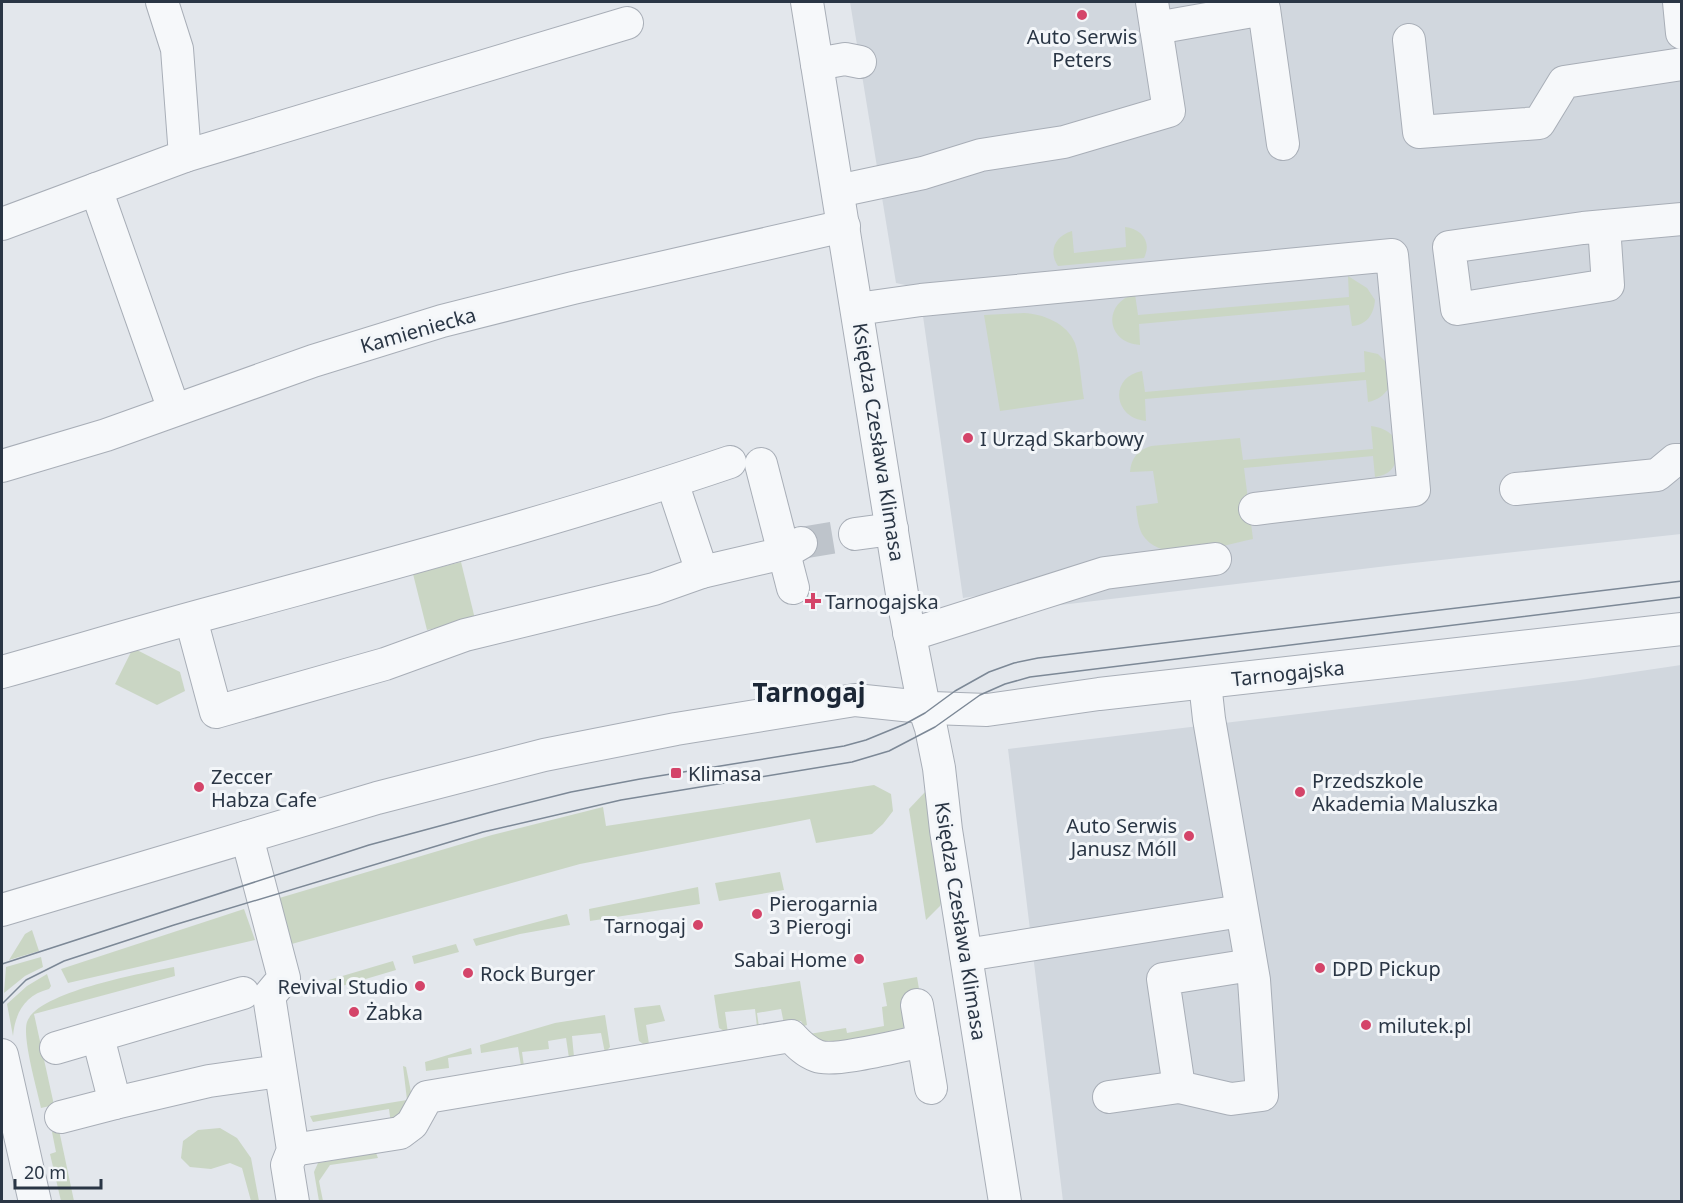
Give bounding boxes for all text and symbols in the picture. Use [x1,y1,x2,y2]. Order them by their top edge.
marker: Auto Serwis Peters [1075,8,1089,22]
place label: Auto Serwis Peters [1027,23,1137,73]
street label: Kamieniecka [357,301,479,359]
street label: Księdza Czesława Klimasa [847,321,911,563]
place label: I Urząd Skarbowy [980,425,1145,452]
marker: I Urząd Skarbowy [961,431,975,445]
place label: Tarnogajska [825,588,939,615]
marker: Tarnogajska [806,594,820,608]
street label: Tarnogajska [1230,654,1346,692]
district label: Tarnogaj [752,674,866,710]
place label: Klimasa [688,760,761,787]
place label: Zeccer Habza Cafe [211,763,317,813]
marker: Klimasa [669,766,683,780]
place label: Przedszkole Akademia Maluszka [1312,767,1498,817]
marker: Zeccer Habza Cafe [192,780,206,794]
marker: Przedszkole Akademia Maluszka [1293,785,1307,799]
street label: Księdza Czesława Klimasa [929,800,993,1042]
place label: Auto Serwis Janusz Móll [1066,812,1177,862]
marker: Auto Serwis Janusz Móll [1182,829,1196,843]
place label: Pierogarnia 3 Pierogi [769,890,878,940]
marker: Pierogarnia 3 Pierogi [750,907,764,921]
place label: Tarnogaj [604,912,686,939]
marker: Tarnogaj [691,918,705,932]
place label: Sabai Home [734,946,847,973]
marker: Sabai Home [852,952,866,966]
place label: DPD Pickup [1332,955,1441,982]
place label: Rock Burger [480,960,595,987]
marker: DPD Pickup [1313,961,1327,975]
marker: Rock Burger [461,966,475,980]
place label: Revival Studio [278,973,408,1000]
marker: Revival Studio [413,979,427,993]
place label: Żabka [366,999,423,1026]
marker: Żabka [347,1005,361,1019]
place label: milutek.pl [1378,1012,1471,1039]
marker: milutek.pl [1359,1018,1373,1032]
scale bar [15,1152,100,1190]
text: 20 m [24,1160,66,1184]

